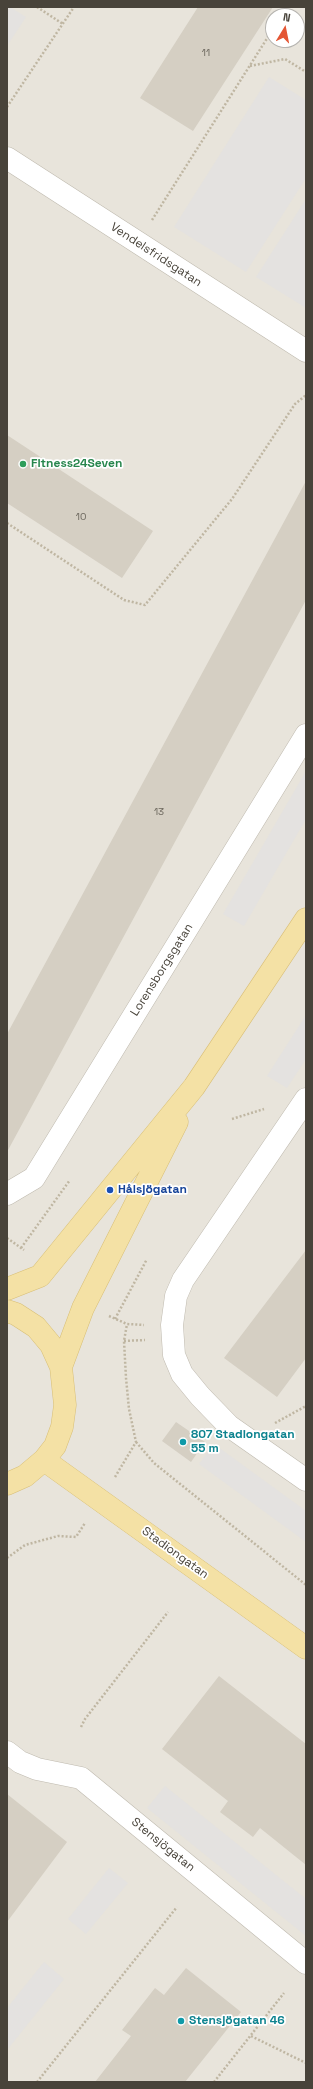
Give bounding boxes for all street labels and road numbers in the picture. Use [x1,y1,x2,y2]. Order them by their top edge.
street label: Vendelsfridsgatan [108,220,204,290]
street label: Lorensborgsgatan [128,921,196,1019]
street label: Stadiongatan [139,1524,211,1582]
street label: Stensjögatan [128,1815,198,1875]

